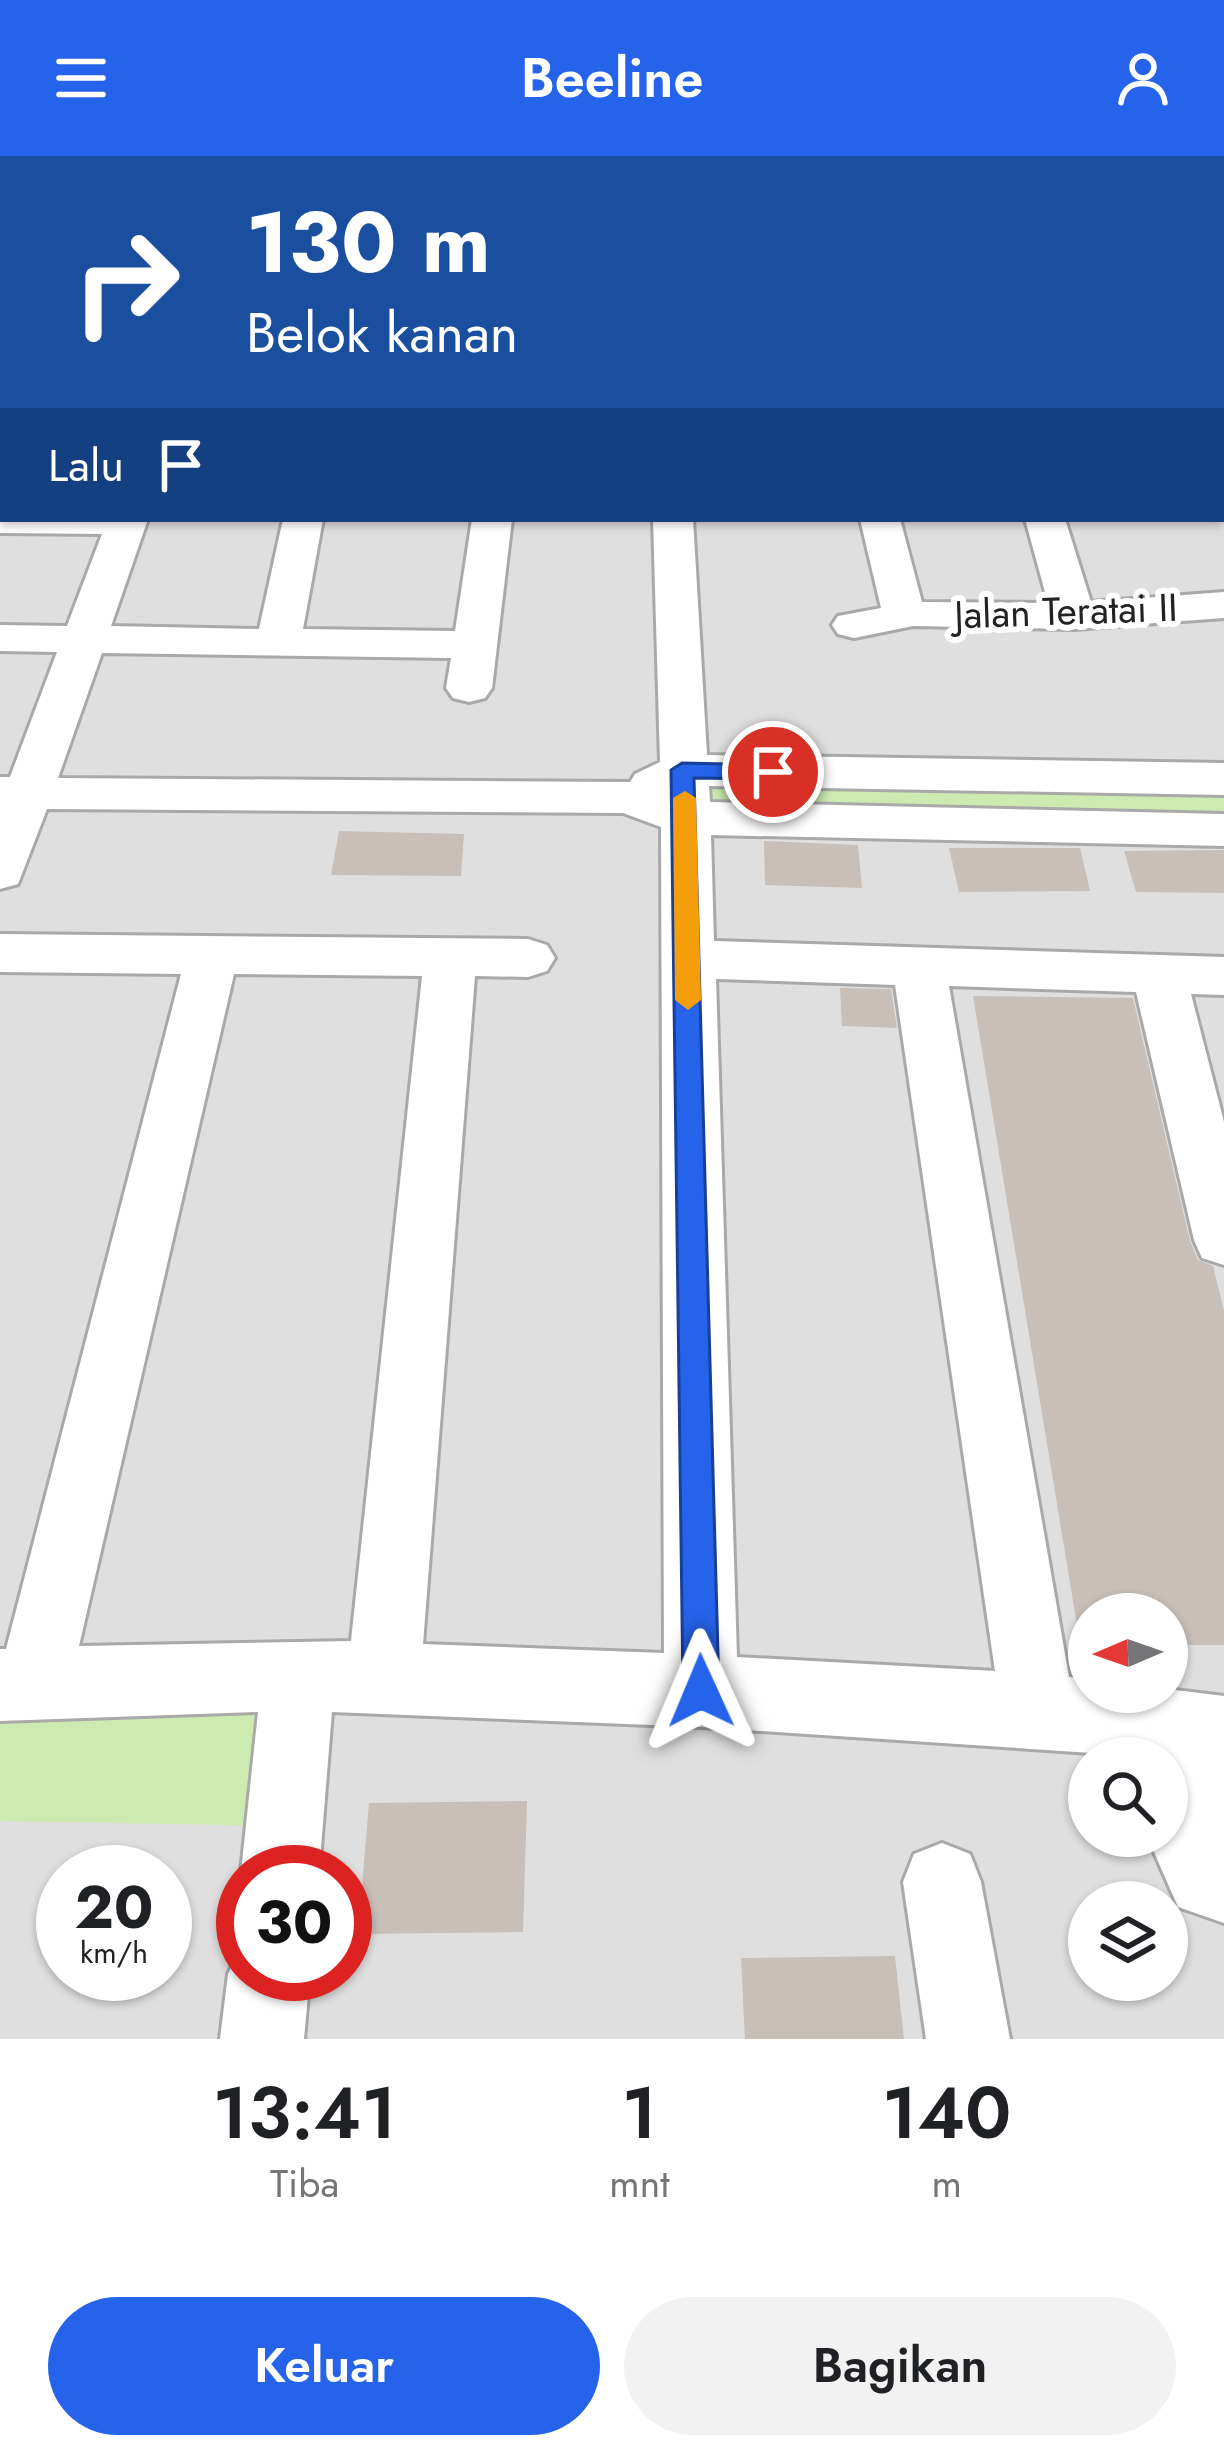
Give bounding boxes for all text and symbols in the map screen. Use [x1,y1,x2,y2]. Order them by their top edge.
text: Beeline [521,39,703,117]
icon: menu [48,45,114,111]
icon: person [1110,45,1176,111]
text: 130 m [246,182,491,304]
icon: right [48,204,204,360]
text: Belok kanan [246,294,518,372]
icon: arrive [148,432,214,498]
text: Lalu [48,433,124,498]
street label: Jalan Teratai II [948,579,1179,644]
pin [722,721,824,823]
icon: arrive [740,739,806,805]
north arrow [1068,1593,1188,1713]
map controls [1068,1593,1188,2001]
position arrow [638,1628,764,1754]
button: search [1068,1737,1188,1857]
speed limit sign: 30 [216,1845,372,2001]
text: 20 [74,1864,154,1951]
button: layers [1068,1881,1188,2001]
text: km/h [80,1931,148,1974]
text: 13:41 [213,2061,397,2165]
text: 1 [622,2061,657,2165]
text: 140 [882,2061,1011,2165]
text: Tiba [270,2155,339,2212]
text: mnt [609,2155,670,2212]
text: m [932,2155,962,2212]
button: Keluar [48,2297,600,2435]
button: Bagikan [624,2297,1176,2435]

